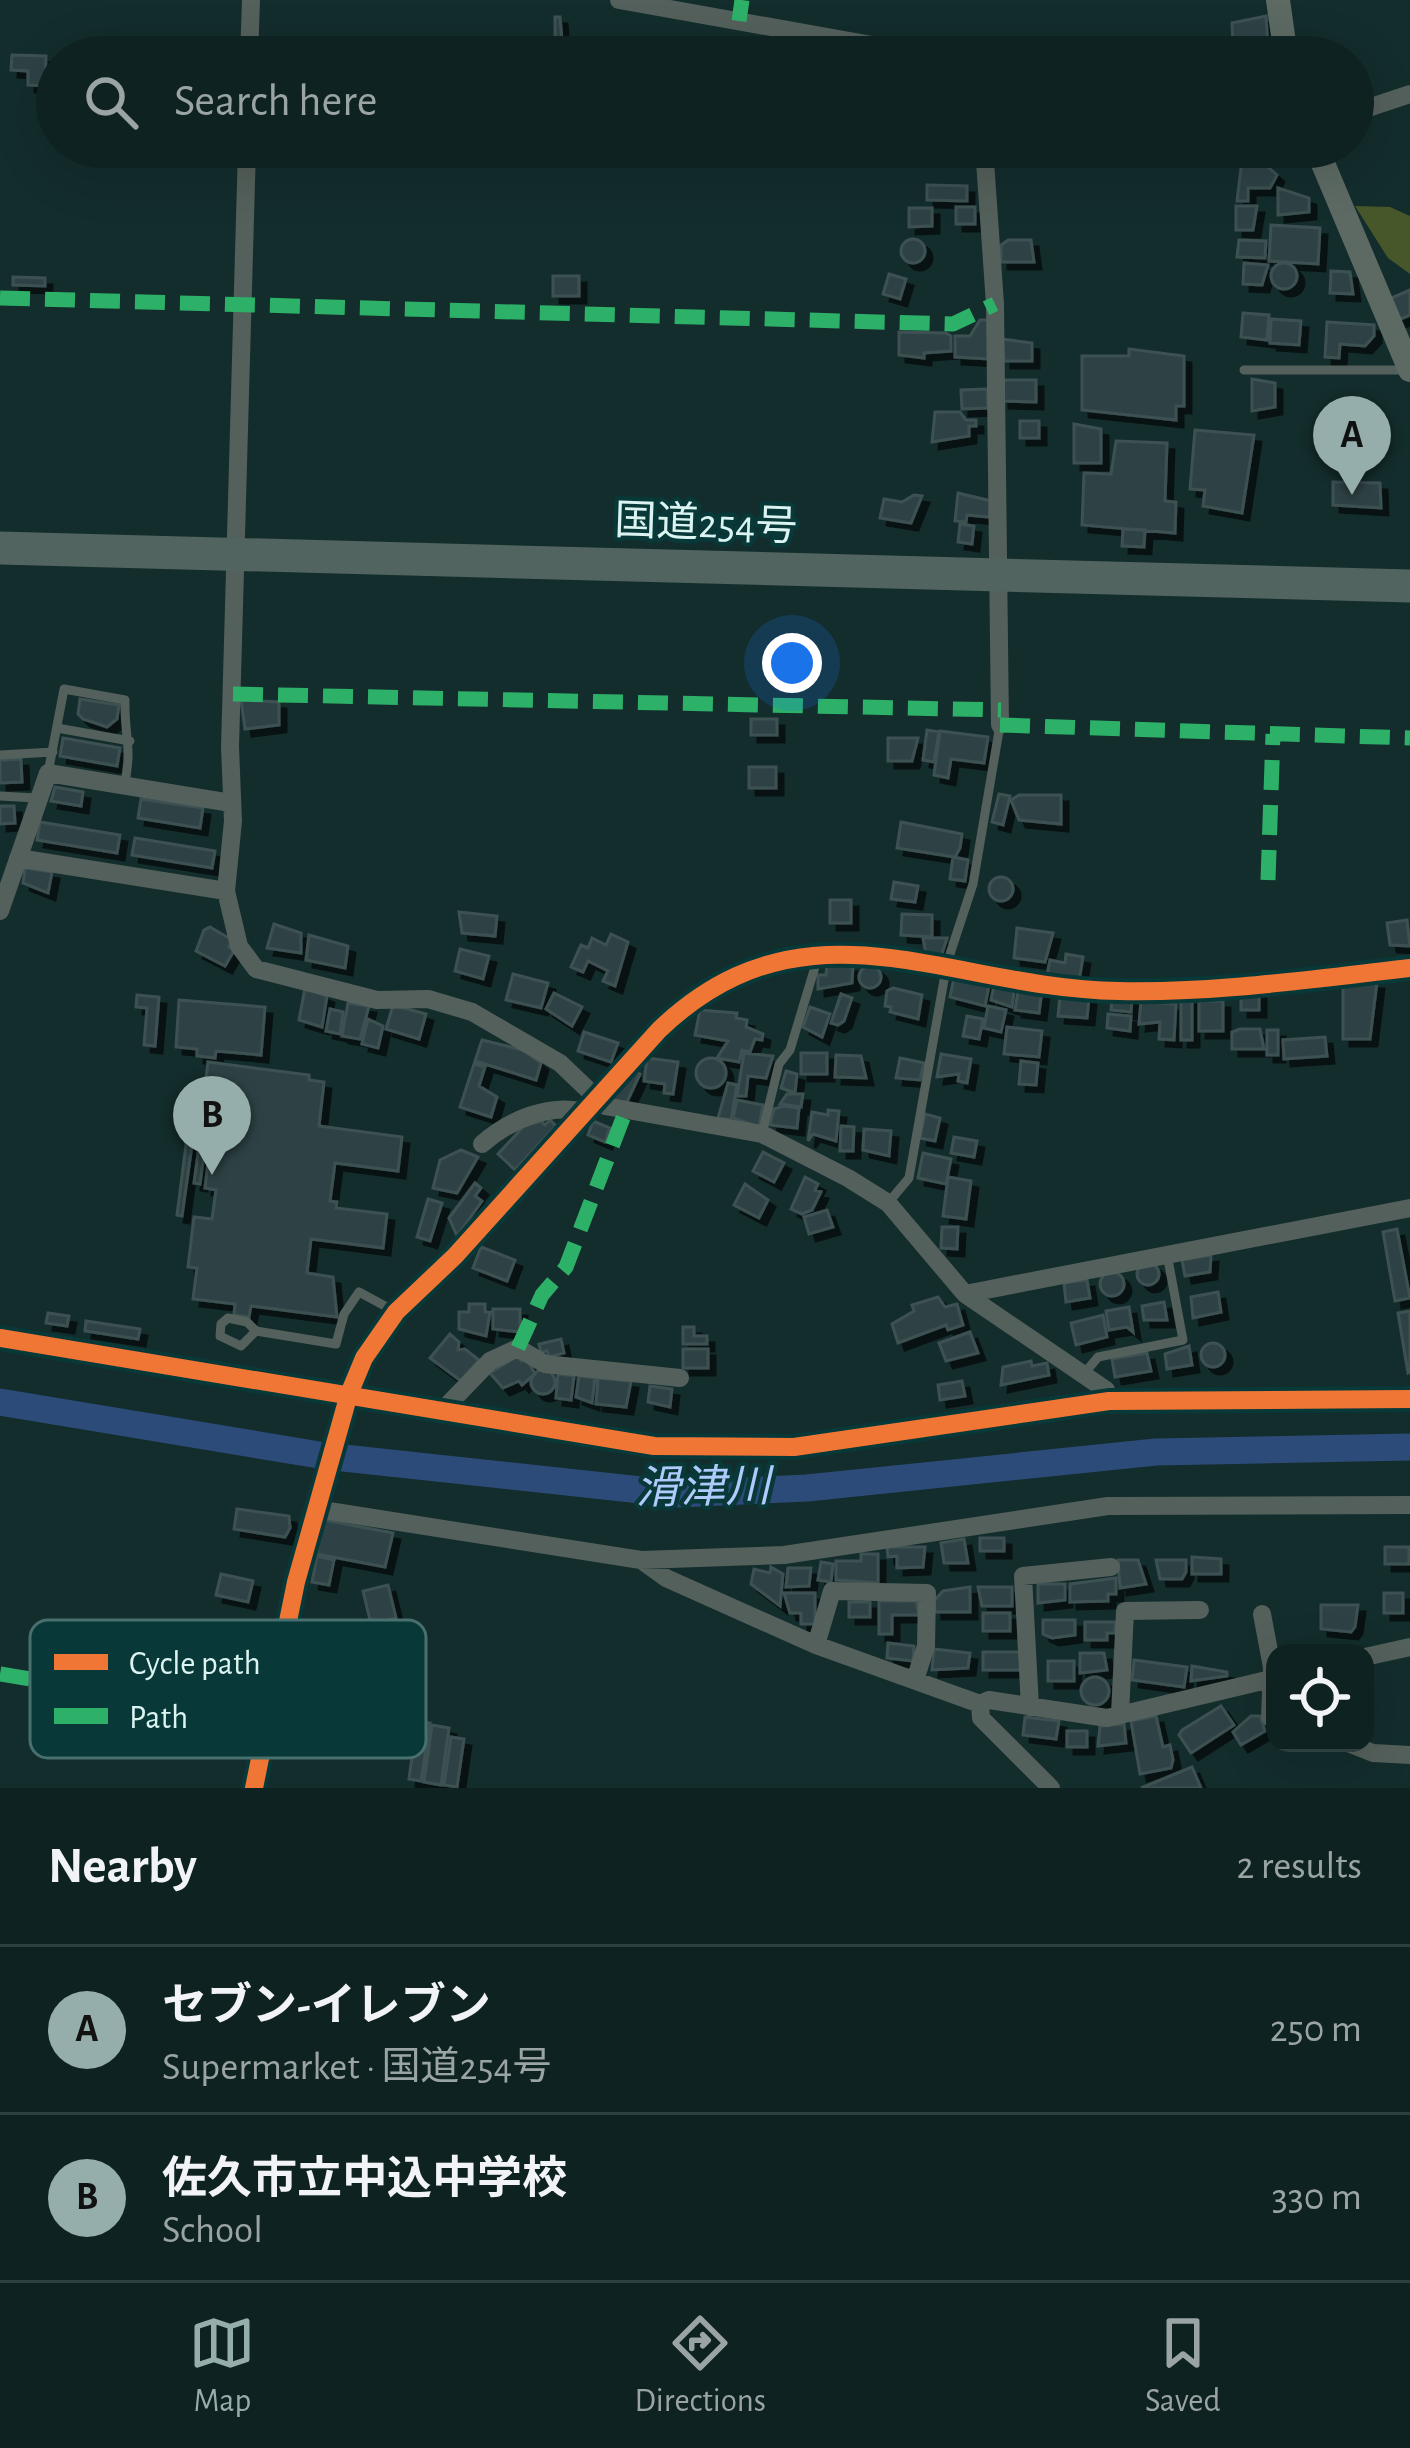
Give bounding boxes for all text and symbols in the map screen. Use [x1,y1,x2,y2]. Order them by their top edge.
search box [36,36,1374,168]
icon: search [78,69,144,135]
text: Search here [174,79,377,124]
pin: A [1313,396,1391,495]
street label: 国道254号 [614,498,798,548]
your location [762,633,822,693]
pin: B [173,1076,251,1175]
water label: 滑津川 [635,1463,775,1512]
legend [30,1620,426,1758]
map controls [1266,1644,1374,1752]
button: locate [1266,1644,1374,1752]
text: Cycle path [129,1648,261,1681]
text: Path [129,1702,188,1735]
text: Nearby [48,1841,197,1892]
text: 2 results [1236,1847,1362,1886]
text: セブン-イレブン [162,1984,491,2029]
text: A [75,2010,99,2049]
text: 250 m [1270,2010,1362,2049]
text: Supermarket · 国道254号 [162,2048,551,2087]
text: 佐久市立中込中学校 [162,2157,567,2202]
text: B [76,2178,98,2217]
text: 330 m [1272,2178,1362,2217]
text: School [162,2211,263,2250]
tab: Map [189,2310,255,2422]
tab: Directions [634,2310,766,2422]
tab: Saved [1145,2310,1220,2422]

